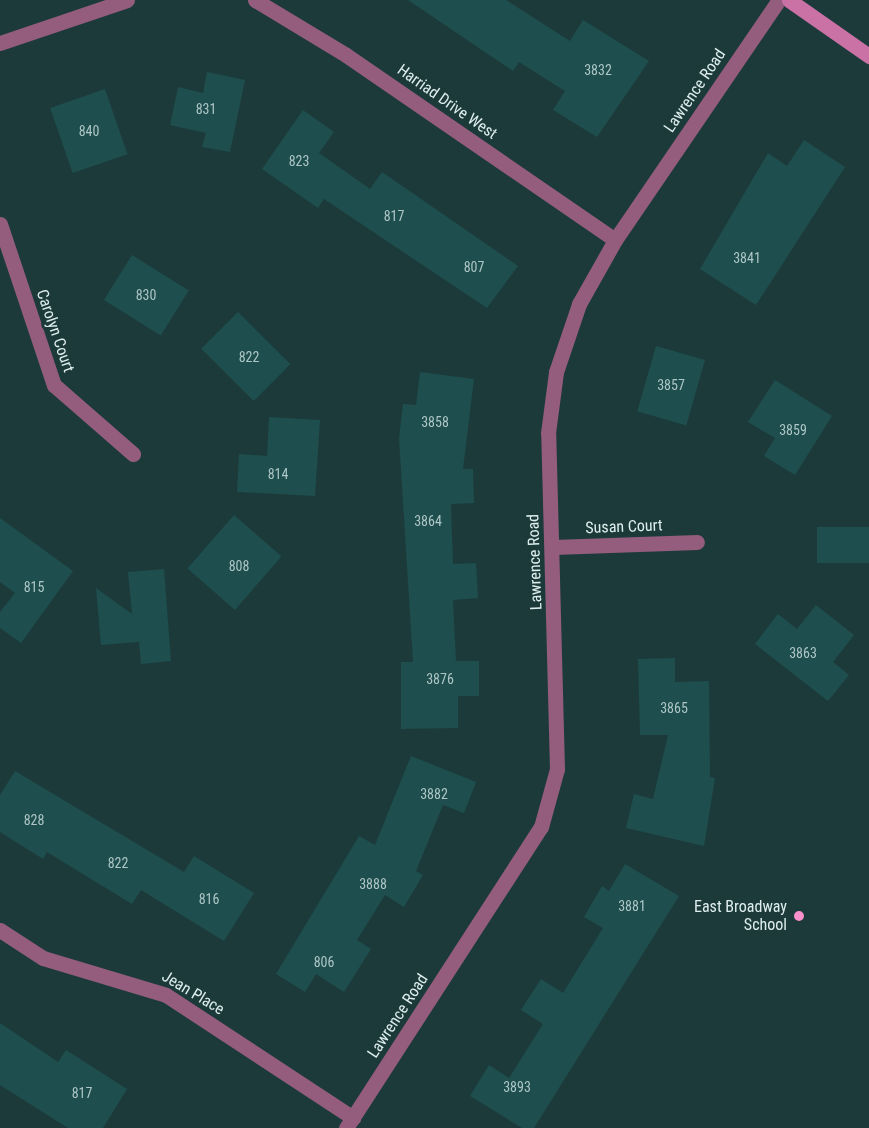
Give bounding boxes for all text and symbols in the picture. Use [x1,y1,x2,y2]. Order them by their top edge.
street label: Lawrence Road [660,46,730,136]
street label: Harriad Drive West [393,60,501,144]
house number: 3832 [584,62,612,78]
house number: 831 [196,101,216,117]
house number: 840 [79,123,99,139]
house number: 823 [289,153,309,169]
house number: 817 [384,208,404,224]
house number: 3841 [733,250,761,266]
house number: 807 [464,259,484,275]
street label: Carolyn Court [32,287,78,375]
house number: 830 [136,287,156,303]
house number: 822 [239,349,259,365]
house number: 3857 [657,377,685,393]
house number: 3858 [421,414,449,430]
house number: 3859 [779,422,807,438]
house number: 814 [268,466,288,482]
house number: 3864 [414,513,442,529]
street label: Lawrence Road [524,514,546,610]
street label: Susan Court [585,516,663,538]
house number: 808 [229,558,249,574]
house number: 815 [24,579,44,595]
house number: 3863 [789,645,817,661]
house number: 3876 [426,671,454,687]
house number: 3865 [660,700,688,716]
house number: 3882 [420,786,448,802]
house number: 828 [24,812,44,828]
house number: 822 [108,855,128,871]
house number: 3888 [359,876,387,892]
house number: 816 [199,891,219,907]
place label: East Broadway School [694,897,787,935]
house number: 3881 [618,898,646,914]
marker: East Broadway School [792,909,806,923]
house number: 806 [314,954,334,970]
street label: Jean Place [158,967,228,1019]
street label: Lawrence Road [364,970,432,1062]
house number: 3893 [503,1079,531,1095]
house number: 817 [72,1085,92,1101]

